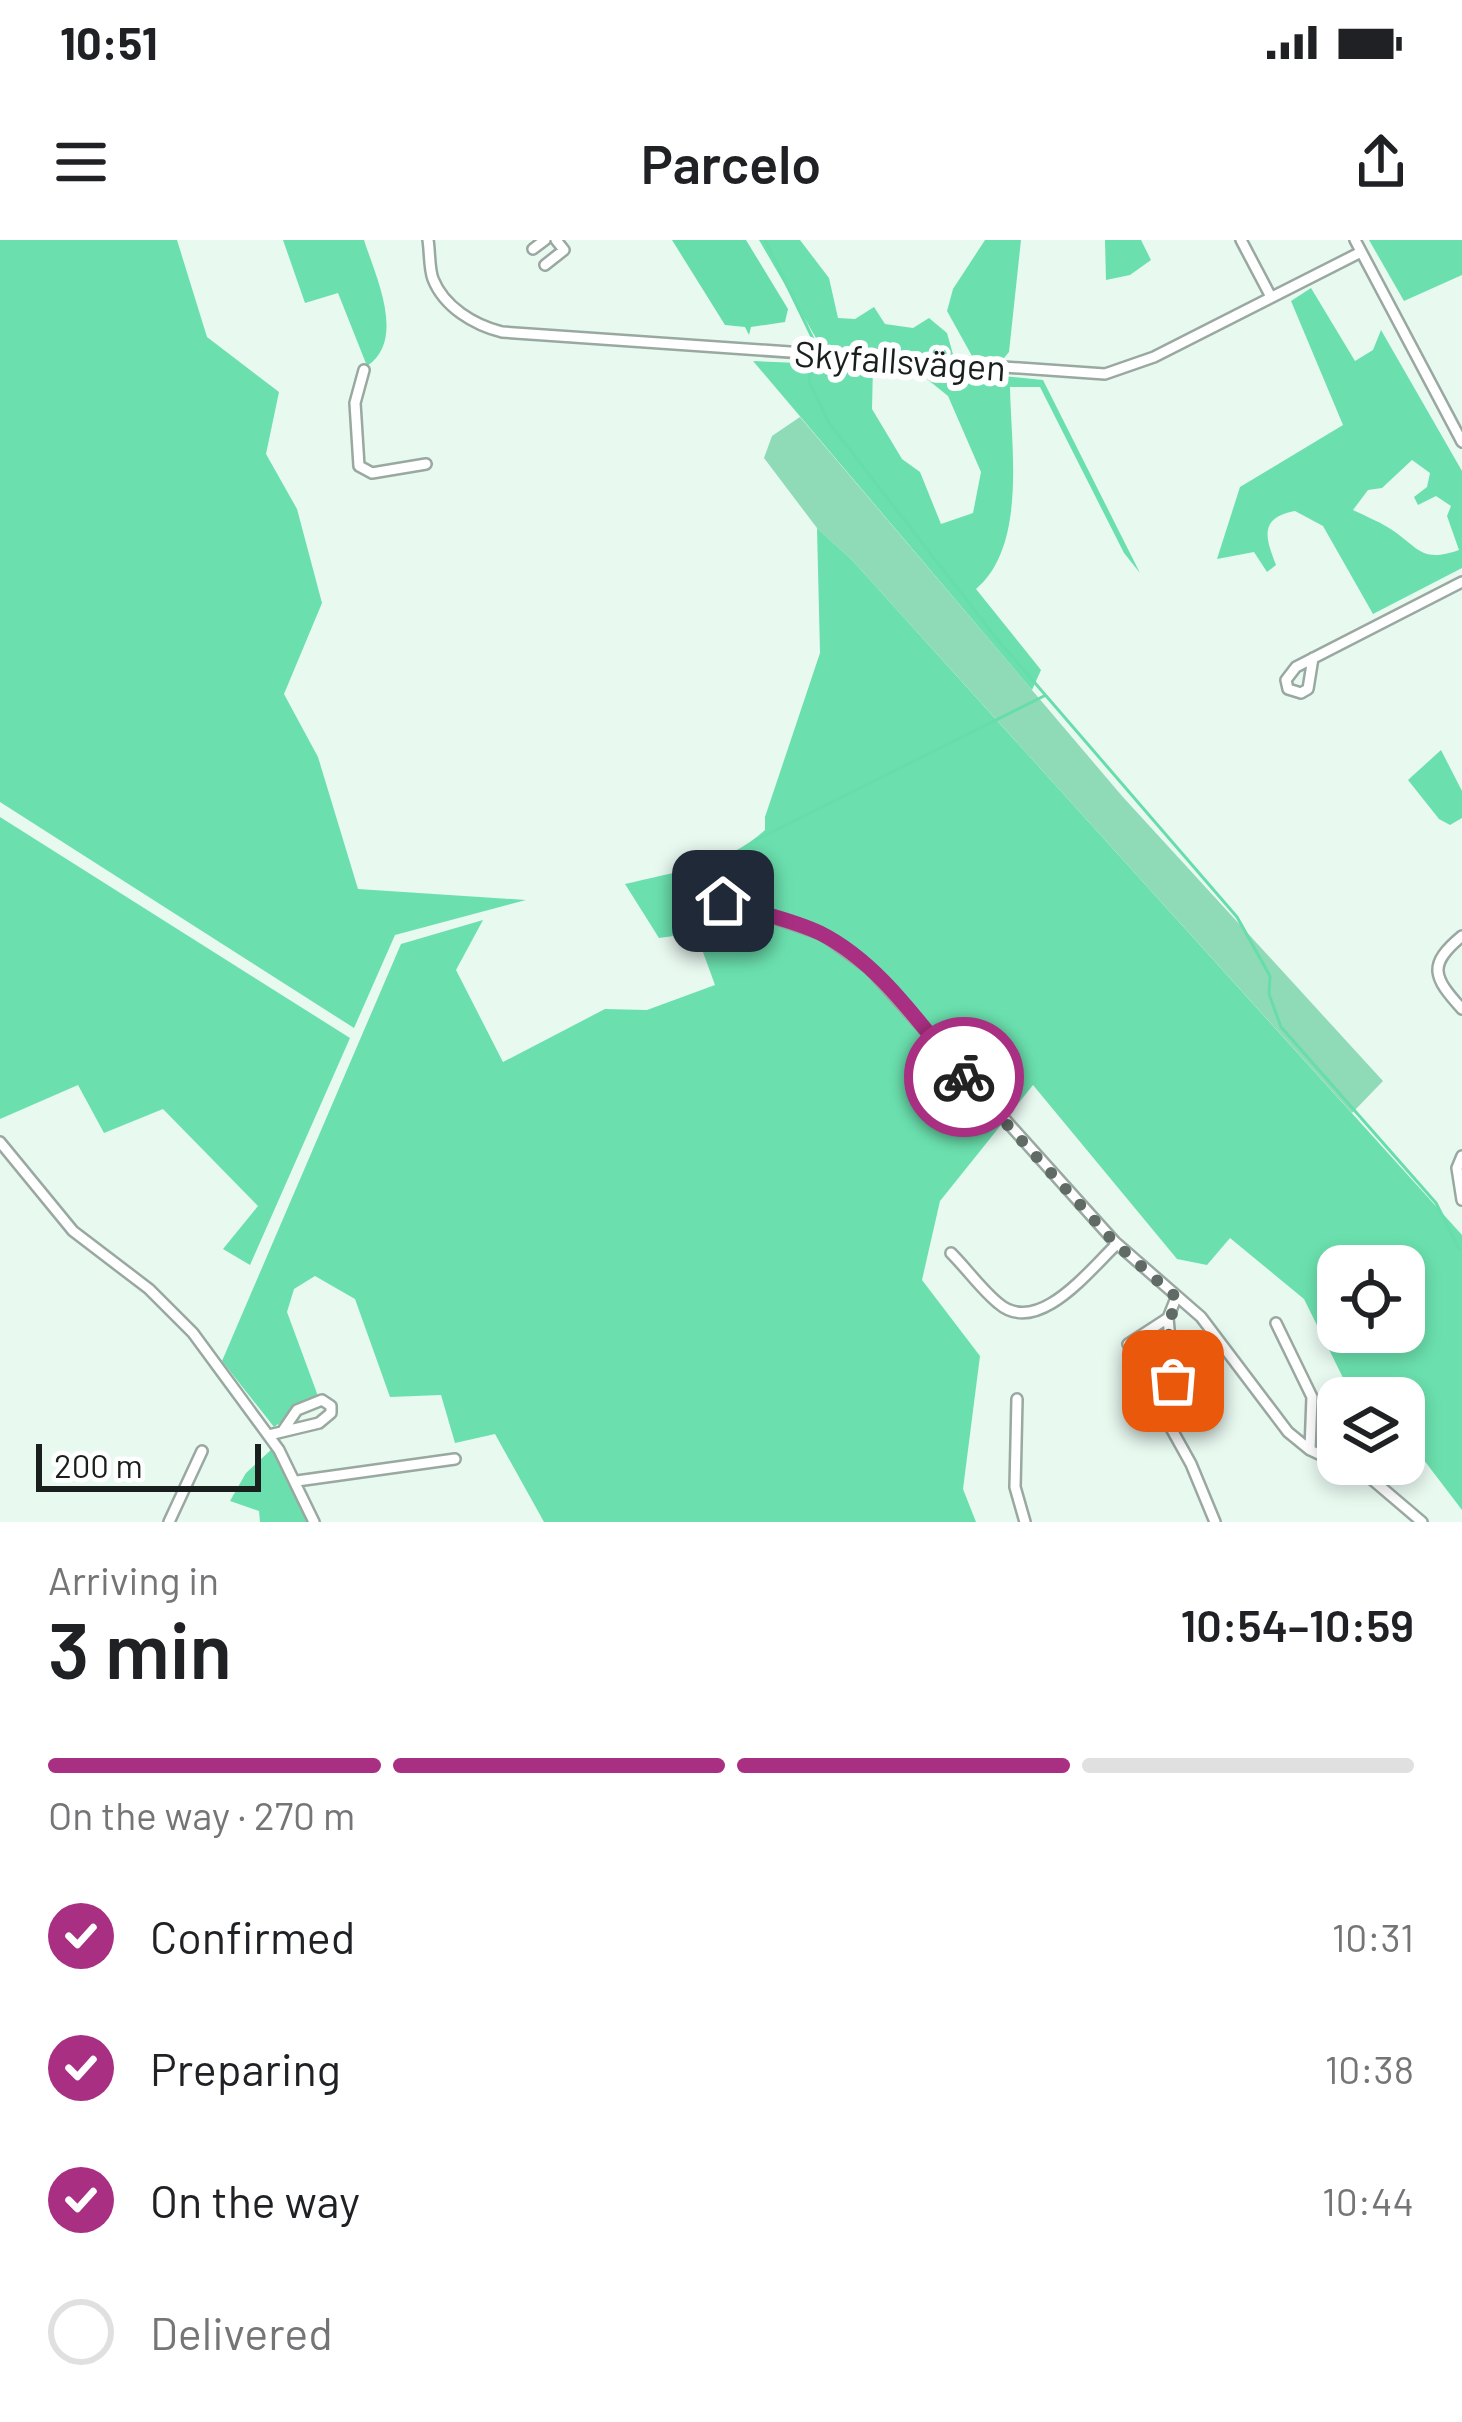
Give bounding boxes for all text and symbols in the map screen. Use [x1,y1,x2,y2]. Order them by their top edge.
text: 10:51 [60,15,158,69]
icon: menu [48,129,114,195]
icon: share [1348,129,1414,195]
text: Parcelo [641,130,821,195]
street label: Skyfallsvägen [793,331,1007,388]
pin [672,850,774,952]
icon: home [690,868,756,934]
courier [904,1017,1024,1137]
icon: bike [931,1044,997,1110]
map controls [1317,1245,1425,1485]
button: locate [1317,1245,1425,1353]
pin [1122,1330,1224,1432]
icon: bag [1140,1348,1206,1414]
button: layers [1317,1377,1425,1485]
scale bar [36,1438,261,1491]
text: 200 m [54,1445,143,1485]
text: Arriving in [48,1556,219,1603]
text: 10:54–10:59 [1180,1597,1414,1651]
text: 3 min [48,1601,232,1695]
text: On the way · 270 m [48,1791,355,1838]
icon: check [48,1903,114,1969]
text: Confirmed [150,1909,355,1963]
text: 10:31 [1332,1913,1414,1960]
icon: check [48,2035,114,2101]
text: Preparing [150,2041,341,2095]
text: 10:38 [1325,2045,1414,2092]
icon: check [48,2167,114,2233]
text: On the way [150,2173,360,2227]
text: 10:44 [1322,2177,1414,2224]
text: Delivered [150,2305,333,2359]

